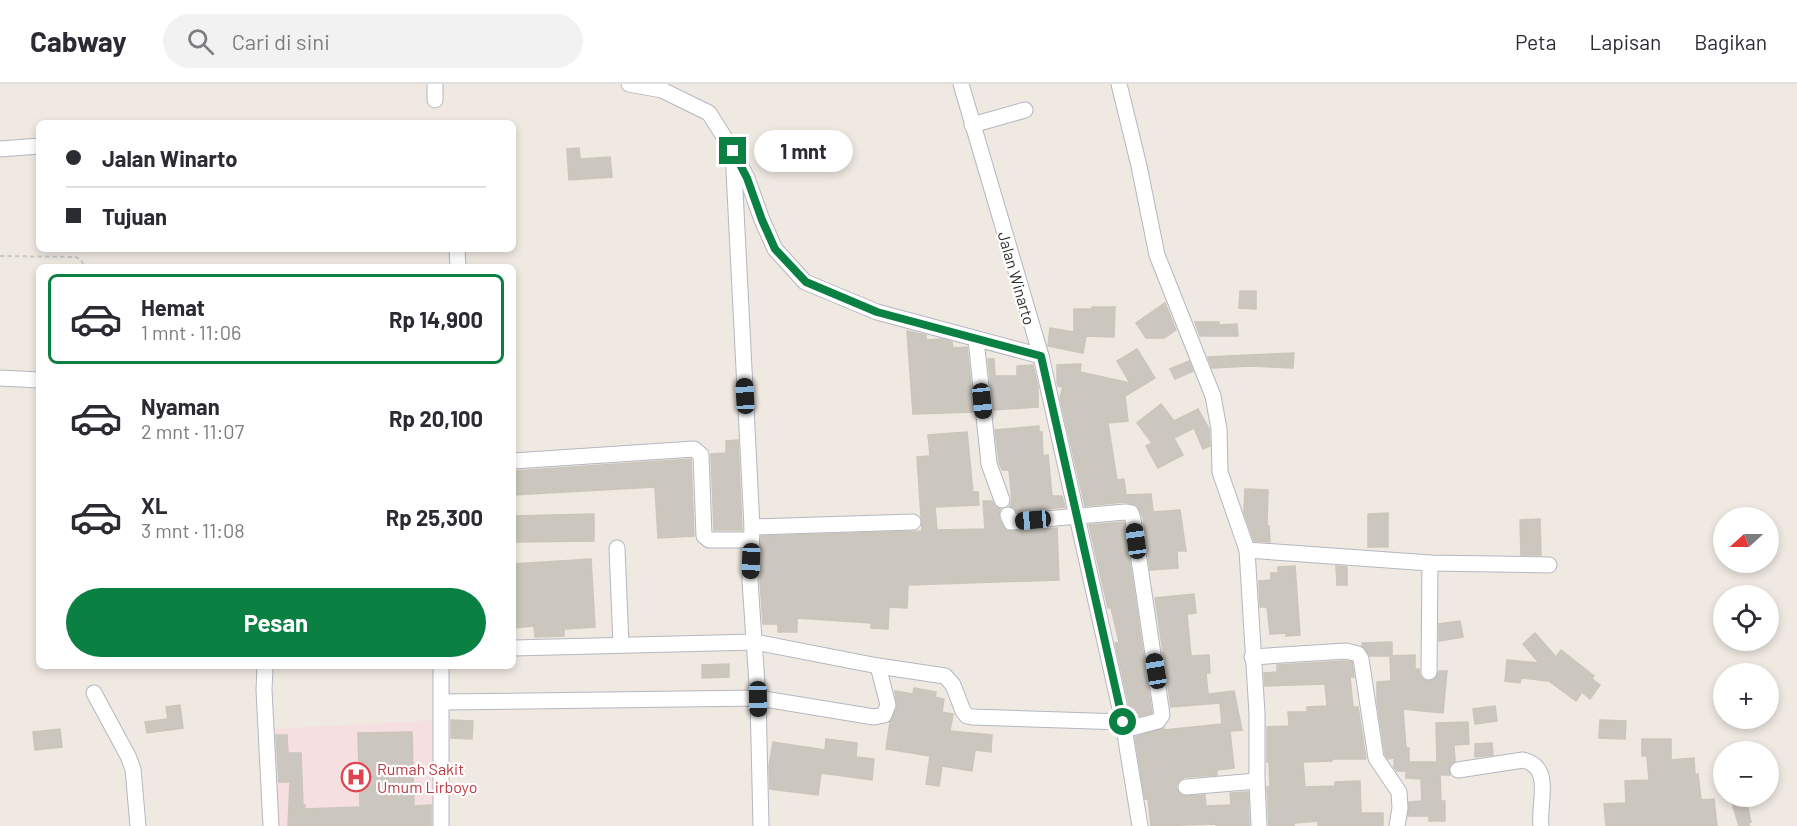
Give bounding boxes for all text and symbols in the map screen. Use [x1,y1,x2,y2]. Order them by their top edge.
search box [163,14,583,68]
text: Cabway [30,24,127,58]
icon: search [184,25,217,58]
text: Cari di sini [232,28,330,54]
text: Peta [1515,29,1556,54]
text: Lapisan [1589,29,1661,54]
text: Bagikan [1694,29,1767,54]
callout: 1 mnt [754,130,853,172]
route end [719,137,746,164]
text: 1 mnt [780,139,827,163]
text: Jalan Winarto [102,145,237,171]
text: Tujuan [102,203,167,229]
street label: Jalan Winarto [995,229,1039,327]
icon: car [69,292,123,346]
text: Hemat [141,294,205,320]
text: Rp 14,900 [389,306,483,332]
text: 1 mnt · 11:06 [141,320,241,344]
car [735,378,755,414]
car [971,382,993,420]
icon: car [69,391,123,445]
text: Nyaman [141,393,220,419]
text: Rp 20,100 [389,405,483,431]
text: 2 mnt · 11:07 [141,419,244,443]
icon: car [69,490,123,544]
text: XL [141,492,167,518]
text: Rp 25,300 [386,504,483,530]
north arrow [1713,507,1779,573]
map controls [1713,507,1779,807]
car [1014,509,1052,531]
text: 3 mnt · 11:08 [141,518,245,542]
car [1125,522,1147,560]
car [741,543,761,579]
button: locate [1713,585,1779,651]
button: Pesan [66,588,486,657]
car [1144,652,1168,690]
button: + [1713,663,1779,729]
car [749,681,767,717]
route start [1109,708,1136,735]
button: − [1713,741,1779,807]
place label: Rumah Sakit Umum Lirboyo [377,759,477,796]
hospital icon: Rumah Sakit Umum Lirboyo [340,761,372,793]

